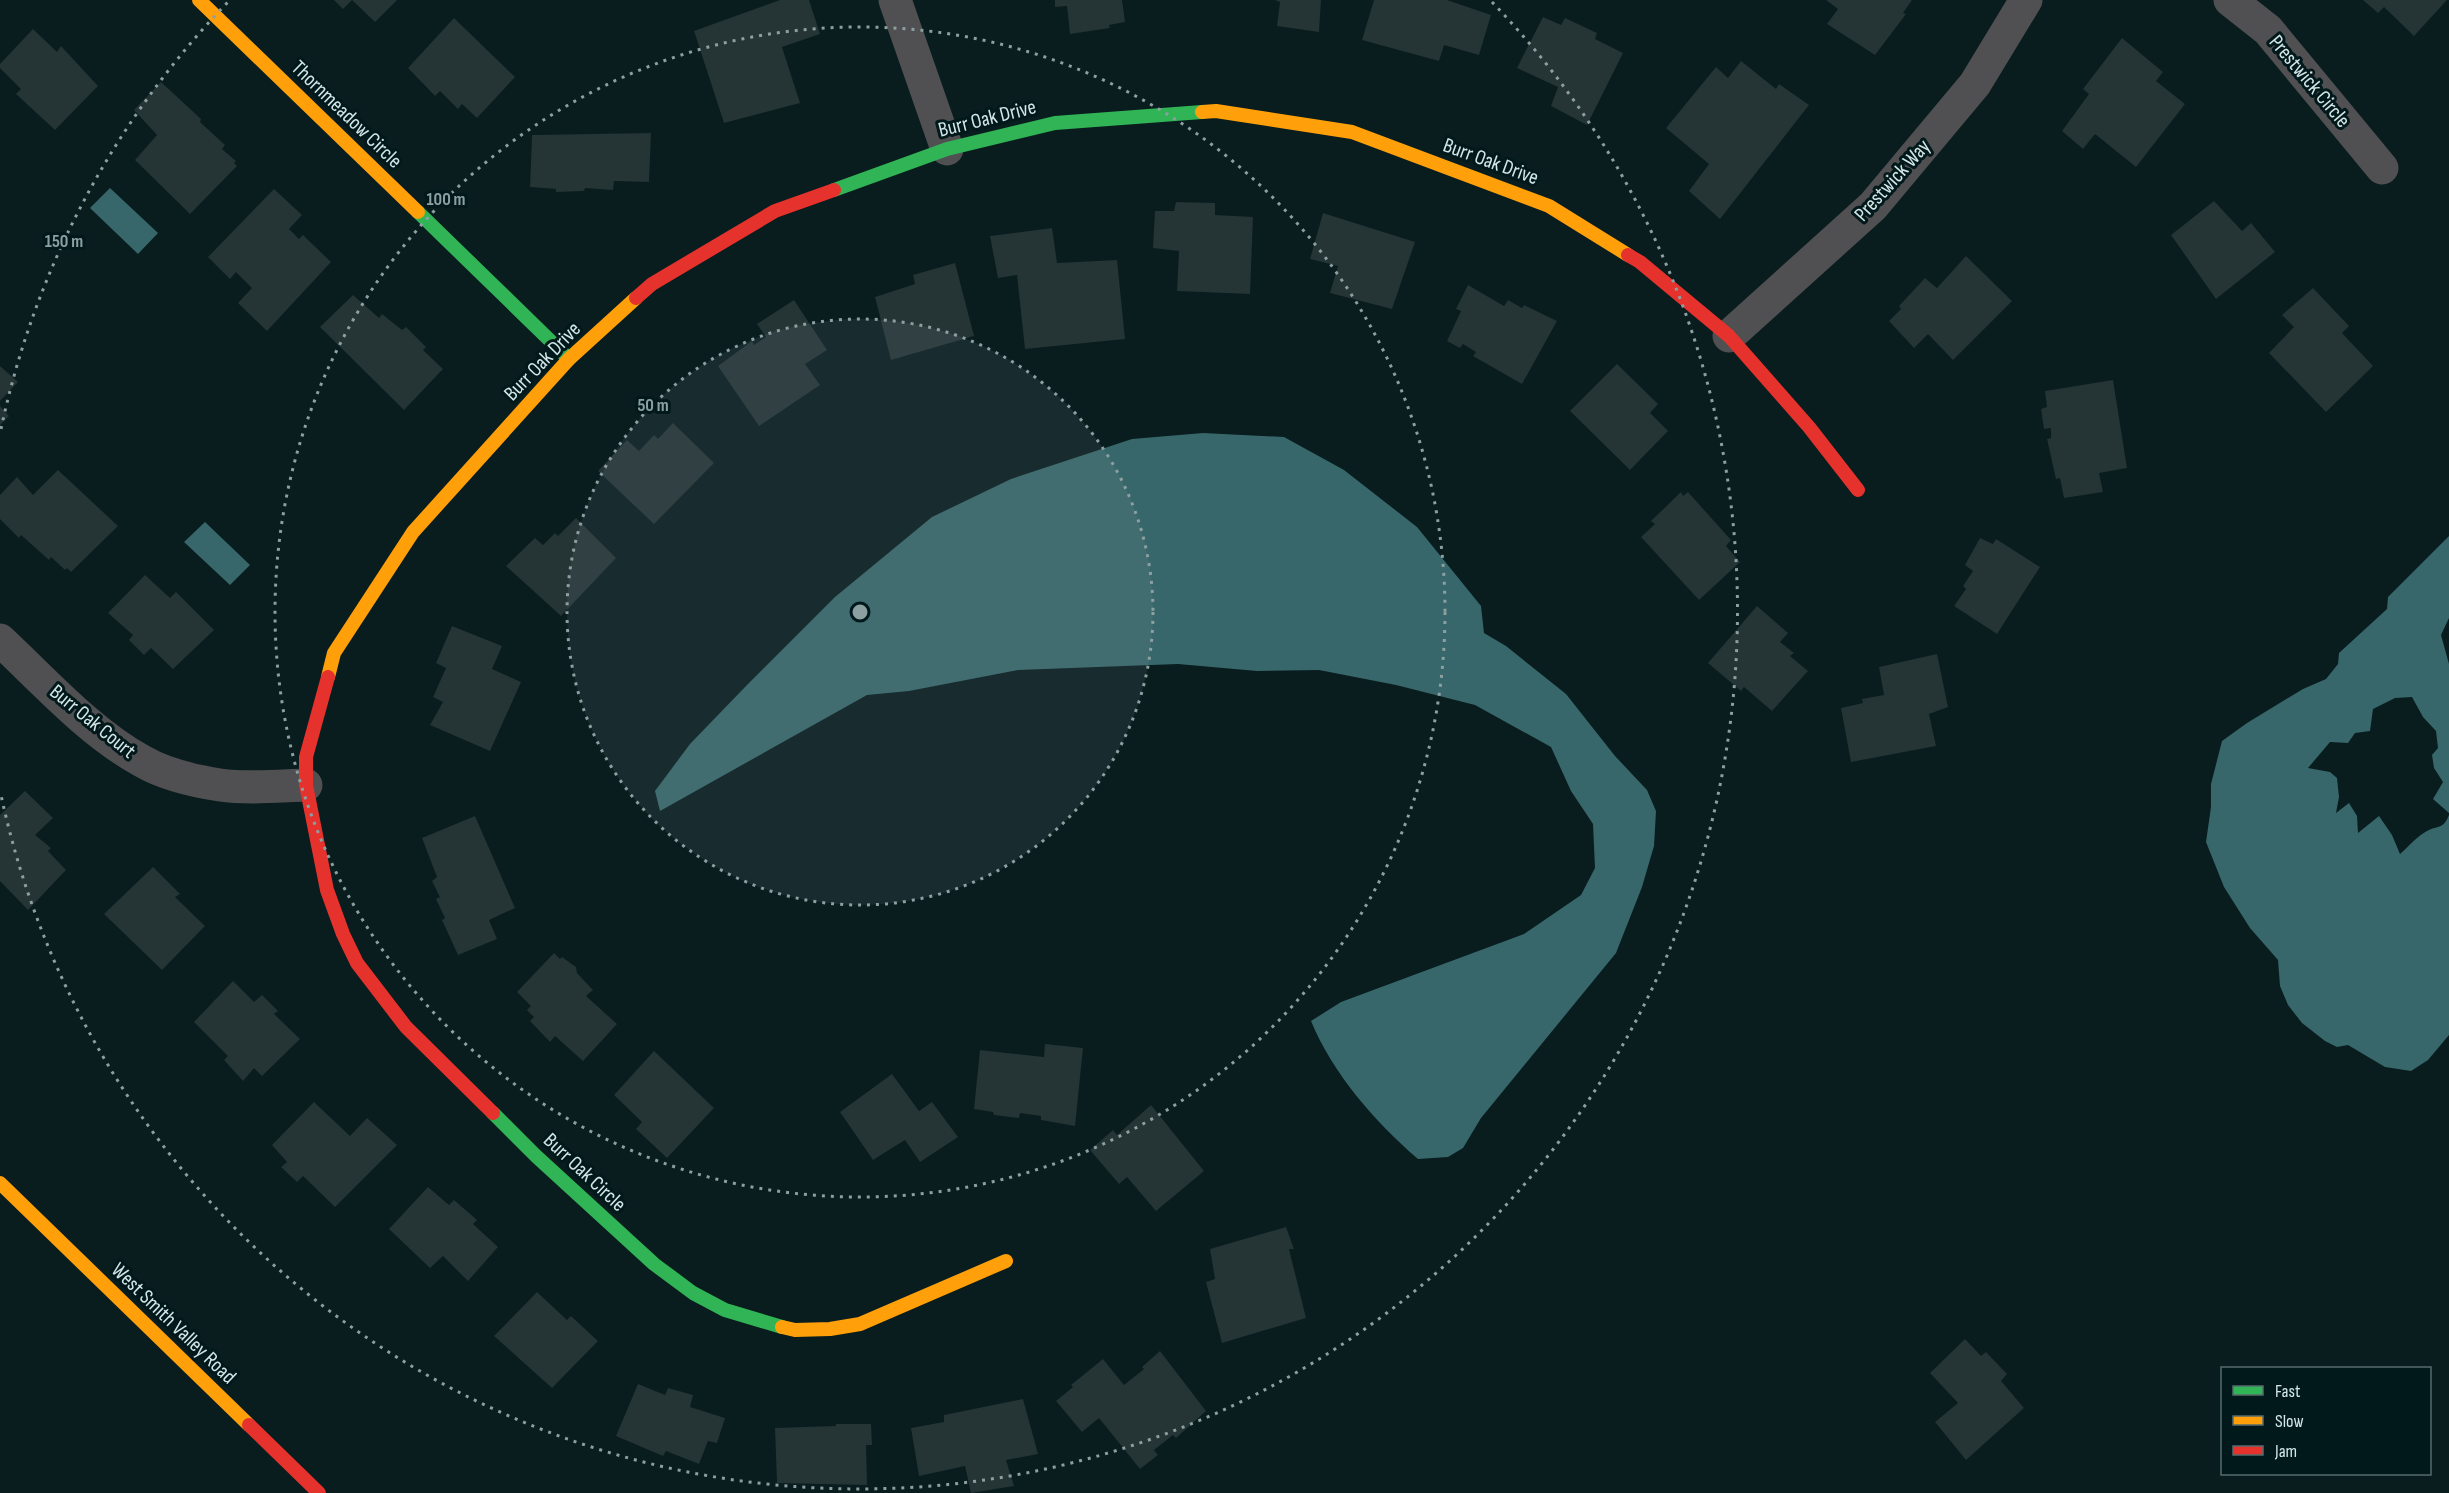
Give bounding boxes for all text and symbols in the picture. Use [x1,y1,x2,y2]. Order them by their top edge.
street label: Prestwick Circle [2264,30,2355,133]
street label: Thornmeadow Circle [286,55,407,173]
street label: Burr Oak Drive [936,94,1039,143]
street label: Burr Oak Drive [1440,133,1542,190]
street label: Prestwick Way [1849,134,1936,226]
text: 100 m [427,189,466,210]
text: 150 m [45,231,83,252]
street label: Burr Oak Drive [499,317,586,406]
text: 50 m [637,395,669,416]
centre of rings [850,602,870,622]
street label: Burr Oak Court [45,679,141,764]
street label: Burr Oak Circle [538,1128,631,1217]
street label: West Smith Valley Road [106,1258,241,1389]
legend [2221,1367,2431,1475]
text: Fast [2275,1381,2301,1402]
text: Slow [2275,1411,2304,1432]
text: Jam [2274,1441,2297,1462]

